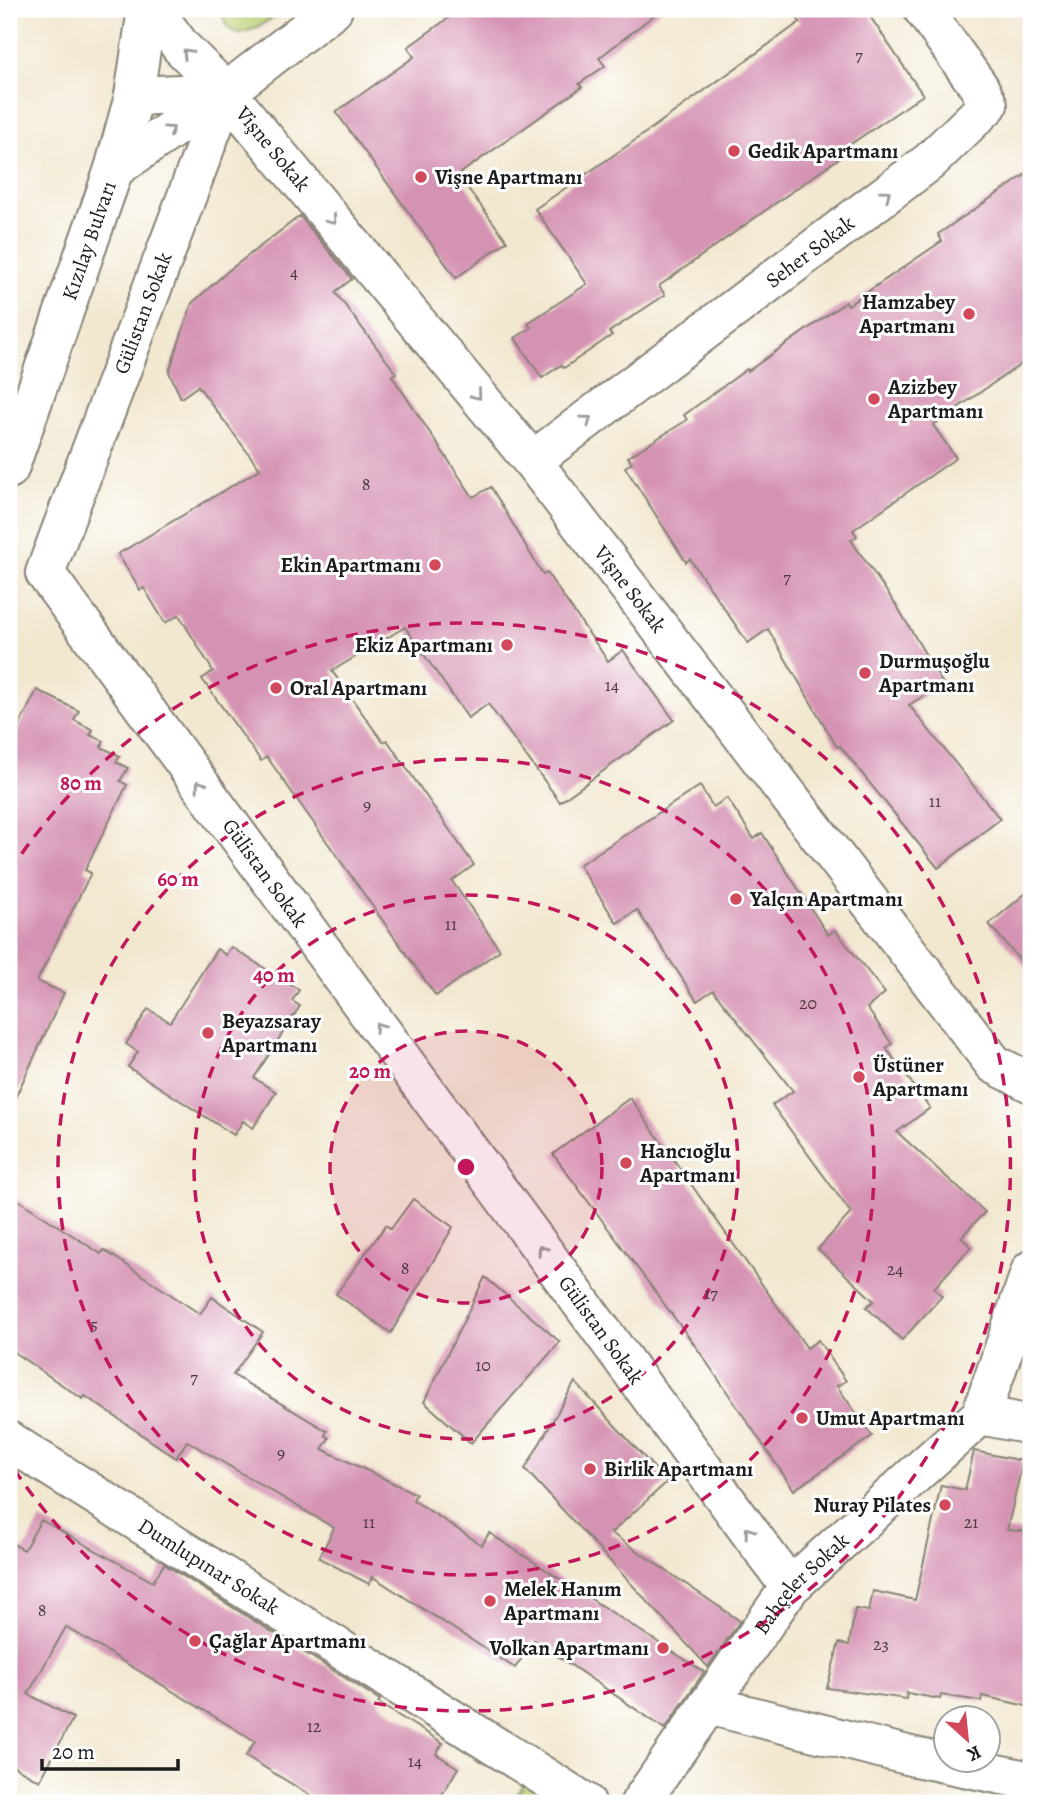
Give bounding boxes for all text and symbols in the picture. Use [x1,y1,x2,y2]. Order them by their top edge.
house number: 7 [855,43,863,67]
one-way arrow [183,48,196,61]
street label: Vişne Sokak [229,99,317,198]
one-way arrow [162,126,175,138]
place label: Gedik Apartmanı [748,137,898,165]
marker: Gedik Apartmanı [726,143,742,159]
place label: Vişne Apartmanı [434,163,582,191]
marker: Vişne Apartmanı [413,169,429,185]
street label: Kızılay Bulvarı [55,177,123,304]
one-way arrow [878,190,890,203]
street label: Seher Sokak [760,209,861,294]
one-way arrow [324,211,336,224]
street label: Gülistan Sokak [107,248,179,378]
house number: 4 [290,260,298,284]
place label: Hamzabey Apartmanı [859,288,956,340]
marker: Hamzabey Apartmanı [961,306,977,322]
place label: Azizbey Apartmanı [887,373,983,425]
one-way arrow [469,387,482,400]
marker: Azizbey Apartmanı [866,391,882,407]
one-way arrow [579,416,592,429]
house number: 8 [362,472,370,496]
street label: Vişne Sokak [587,539,673,639]
place label: Ekin Apartmanı [281,551,421,579]
marker: Ekin Apartmanı [427,557,443,573]
house number: 7 [783,565,791,589]
place label: Ekiz Apartmanı [355,631,493,659]
marker: Ekiz Apartmanı [499,637,515,653]
place label: Durmuşoğlu Apartmanı [878,647,990,699]
marker: Durmuşoğlu Apartmanı [857,665,873,681]
house number: 14 [605,673,619,697]
place label: Oral Apartmanı [290,674,427,702]
marker: Oral Apartmanı [268,680,284,696]
text: 80 m [60,769,102,797]
one-way arrow [196,780,209,793]
house number: 11 [929,789,941,813]
house number: 9 [363,793,371,817]
street label: Gülistan Sokak [216,813,314,934]
text: 60 m [157,865,199,893]
place label: Yalçın Apartmanı [749,885,903,913]
marker: Yalçın Apartmanı [728,891,744,907]
house number: 11 [445,912,457,936]
text: 40 m [253,961,295,989]
house number: 20 [799,991,817,1015]
place label: Beyazsaray Apartmanı [221,1007,322,1059]
one-way arrow [374,1023,387,1035]
marker: Beyazsaray Apartmanı [200,1025,216,1041]
place label: Üstüner Apartmanı [872,1051,968,1103]
text: 20 m [349,1057,391,1085]
marker: Üstüner Apartmanı [851,1069,867,1085]
place label: Hancıoğlu Apartmanı [639,1137,735,1189]
centre of rings [454,1155,478,1179]
marker: Hancıoğlu Apartmanı [618,1155,634,1171]
one-way arrow [538,1245,550,1258]
house number: 8 [401,1256,409,1280]
house number: 24 [887,1257,903,1281]
street label: Gülistan Sokak [552,1270,650,1391]
house number: 17 [704,1281,718,1305]
house number: 5 [90,1312,98,1336]
house number: 10 [475,1353,491,1377]
house number: 7 [190,1365,198,1389]
place label: Umut Apartmanı [816,1404,965,1432]
marker: Umut Apartmanı [794,1410,810,1426]
house number: 9 [277,1441,285,1465]
place label: Birlik Apartmanı [604,1455,753,1483]
marker: Birlik Apartmanı [582,1461,598,1477]
place label: Nuray Pilates [814,1491,931,1519]
marker: Nuray Pilates [937,1497,953,1513]
house number: 11 [363,1510,375,1534]
house number: 21 [964,1510,978,1534]
street label: Dumlupınar Sokak [133,1511,286,1622]
street label: Bahçeler Sokak [747,1526,855,1640]
one-way arrow [745,1528,758,1540]
place label: Melek Hanım Apartmanı [503,1575,622,1627]
marker: Melek Hanım Apartmanı [482,1593,498,1609]
house number: 8 [38,1598,46,1622]
place label: Çağlar Apartmanı [209,1627,366,1655]
house number: 23 [873,1632,889,1656]
marker: Çağlar Apartmanı [187,1633,203,1649]
place label: Volkan Apartmanı [488,1634,649,1662]
marker: Volkan Apartmanı [655,1640,671,1656]
north arrow [932,1703,1002,1773]
house number: 12 [307,1714,322,1738]
scale bar [42,1728,178,1772]
text: 20 m [52,1738,95,1766]
text: K [962,1739,986,1768]
house number: 14 [408,1749,422,1773]

